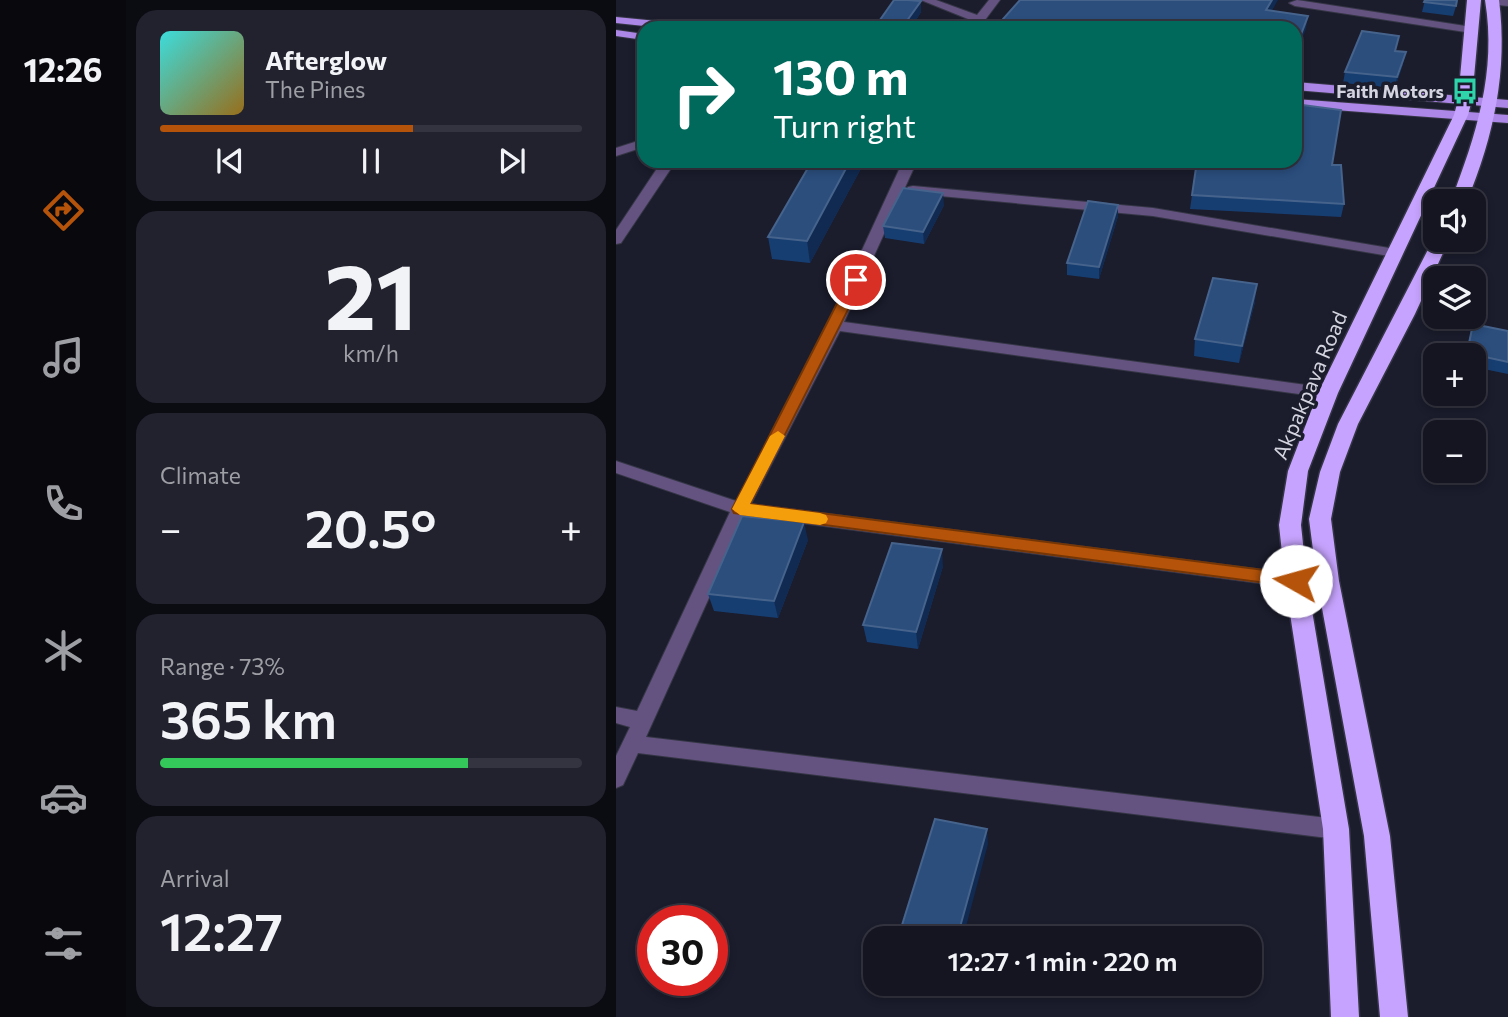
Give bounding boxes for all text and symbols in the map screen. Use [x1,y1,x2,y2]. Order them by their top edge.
text: Afterglow [265,44,387,75]
text: 130 m [773,45,908,105]
text: 12:26 [24,49,102,89]
icon: right [658,49,749,140]
text: The Pines [265,75,366,103]
bus stop icon: Faith Motors [1450,76,1480,106]
place label: Faith Motors [1336,80,1444,102]
text: Turn right [773,105,916,145]
icon: previous [211,142,249,180]
icon: pause [352,142,390,180]
icon: next [493,142,531,180]
icon: directions [39,186,88,235]
map controls [1423,189,1486,483]
button: sound [1423,189,1486,252]
text: 21 [325,237,417,349]
pin [826,250,886,310]
icon: arrive [837,261,875,299]
button: layers [1423,266,1486,329]
street label: Akpakpava Road [1267,307,1351,463]
icon: music [39,333,88,382]
text: km/h [343,339,399,367]
button: + [1423,343,1486,406]
button: − [1423,420,1486,483]
text: Climate [160,461,241,489]
icon: phone [39,479,88,528]
text: 20.5° [305,495,436,559]
text: − [160,504,182,551]
text: + [560,504,582,551]
position arrow [1259,544,1333,618]
icon: climate [39,626,88,675]
text: Range · 73% [160,652,285,680]
text: 365 km [160,686,337,750]
icon: car [39,773,88,822]
text: Arrival [160,864,230,892]
text: 12:27 [160,898,283,962]
speed limit sign: 30 [637,905,728,996]
icon: filters [39,919,88,968]
text: 12:27 · 1 min · 220 m [948,945,1177,976]

